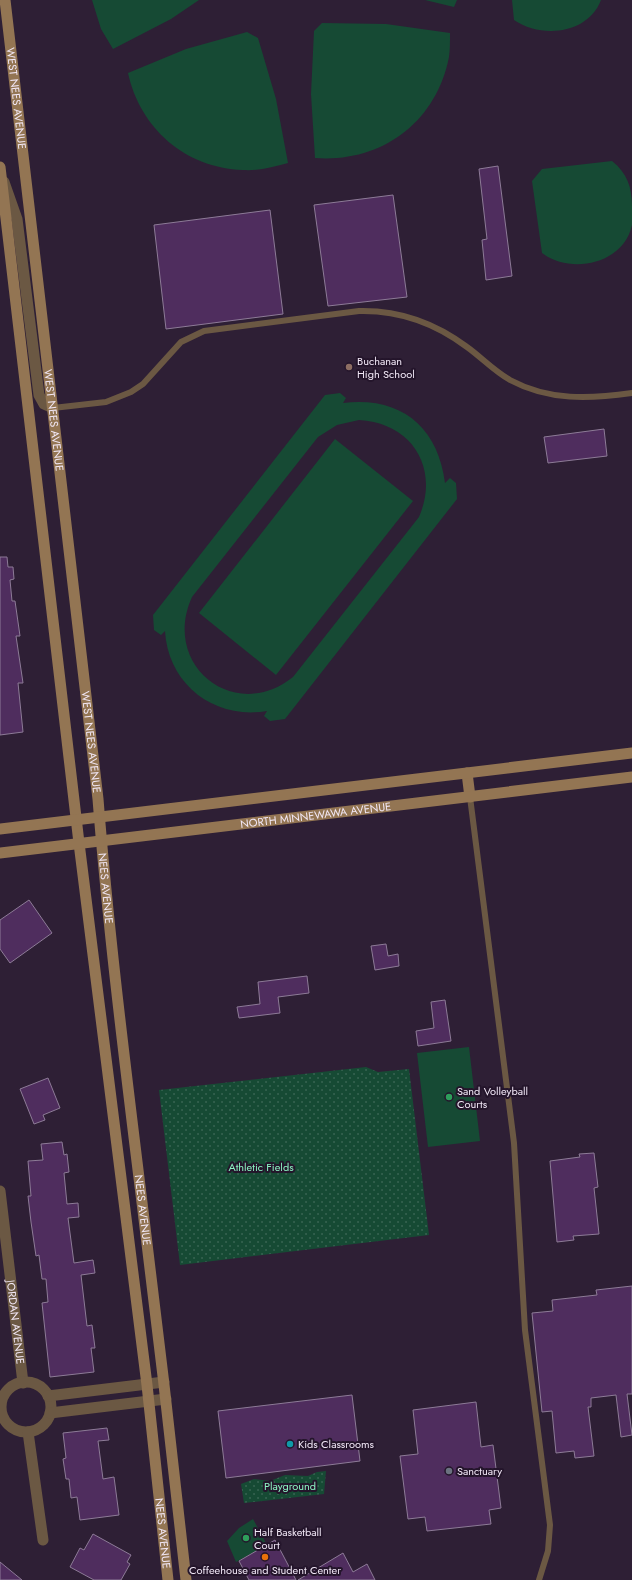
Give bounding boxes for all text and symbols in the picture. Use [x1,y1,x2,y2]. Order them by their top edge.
street label: WEST NEES AVENUE [3,47,30,150]
place label: Buchanan High School [357,353,415,382]
marker: Buchanan High School [344,362,354,372]
street label: WEST NEES AVENUE [40,368,68,472]
street label: WEST NEES AVENUE [77,690,105,794]
street label: NORTH MINNEWAWA AVENUE [239,798,392,832]
street label: NEES AVENUE [95,852,117,924]
place label: Sand Volleyball Courts [457,1083,528,1112]
marker: Sand Volleyball Courts [444,1092,454,1102]
park label: Athletic Fields [228,1159,294,1175]
street label: NEES AVENUE [131,1174,155,1246]
street label: JORDAN AVENUE [2,1277,29,1365]
place label: Kids Classrooms [298,1436,374,1452]
marker: Kids Classrooms [285,1439,295,1449]
place label: Sanctuary [457,1463,502,1479]
marker: Sanctuary [444,1466,454,1476]
park label: Playground [264,1478,316,1494]
street label: NEES AVENUE [151,1497,175,1569]
place label: Half Basketball Court [254,1524,322,1553]
marker: Half Basketball Court [241,1533,251,1543]
marker: Coffeehouse and Student Center [260,1552,270,1562]
place label: Coffeehouse and Student Center [189,1562,341,1578]

